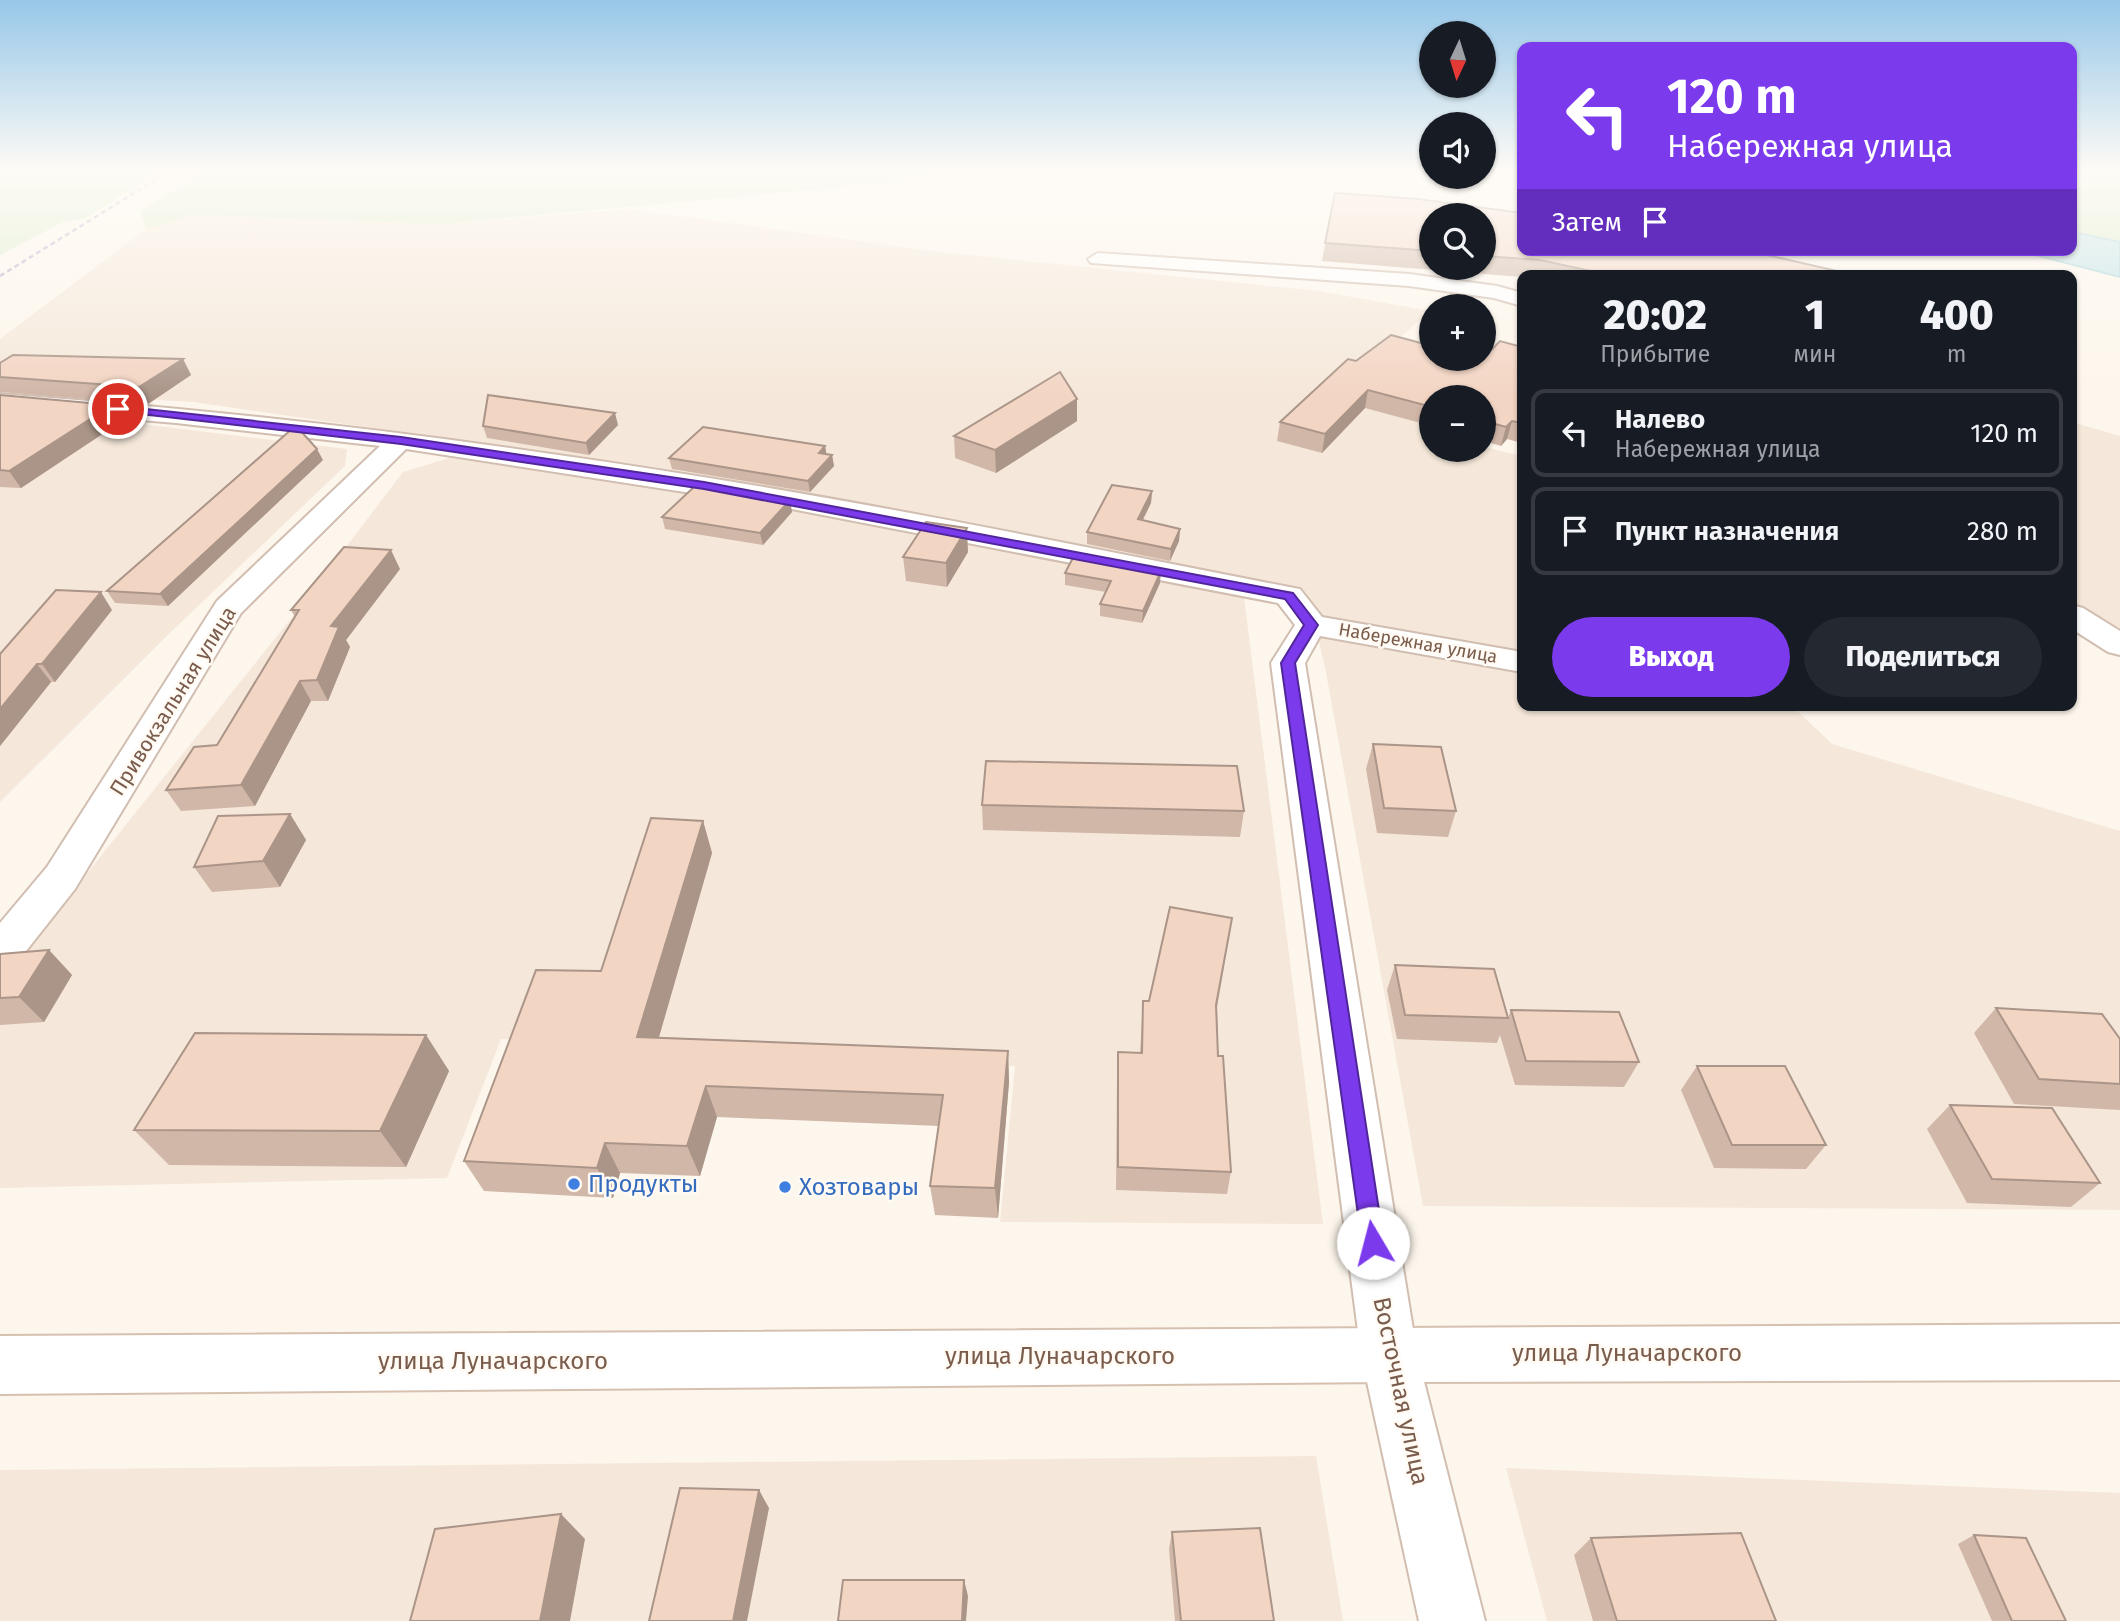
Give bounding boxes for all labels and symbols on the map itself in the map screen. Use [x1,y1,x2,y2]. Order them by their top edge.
north arrow [1419,21,1496,98]
pin [88,379,148,439]
street label: Привокзальная улица [104,602,242,800]
street label: Набережная улица [1337,618,1499,668]
place label: Продукты [588,1170,698,1198]
place label: Хозтовары [799,1173,919,1201]
marker: Продукты [566,1176,582,1192]
marker: Хозтовары [777,1179,793,1195]
position arrow [1336,1206,1410,1280]
street label: Восточная улица [1367,1295,1435,1487]
street label: улица Луначарского [1512,1339,1742,1367]
street label: улица Луначарского [945,1342,1175,1370]
street label: улица Луначарского [378,1347,608,1375]

